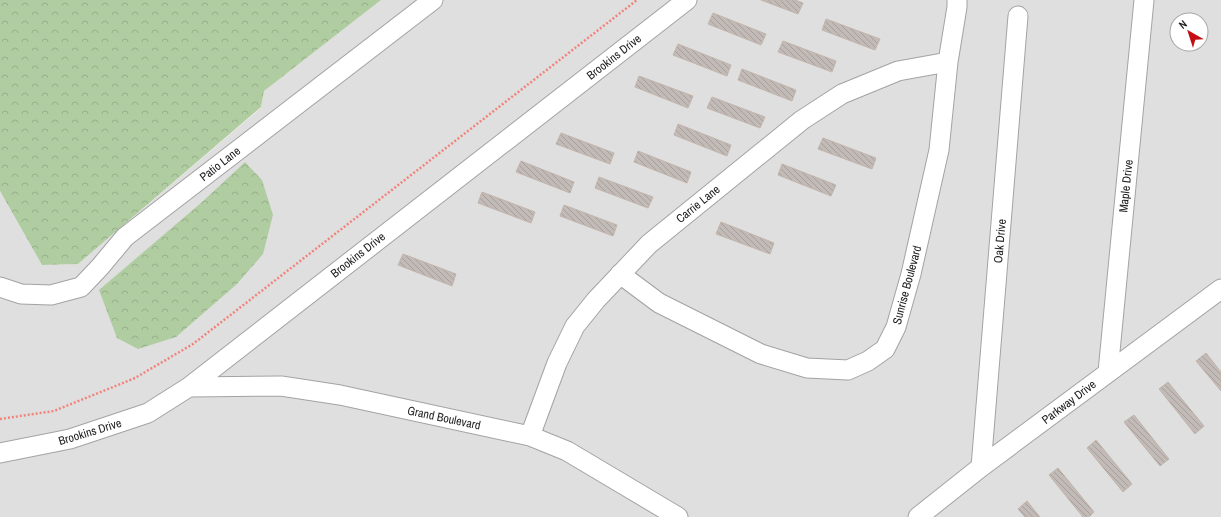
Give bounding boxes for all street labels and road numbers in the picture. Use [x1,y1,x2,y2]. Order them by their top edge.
street label: Brookins Drive [583,31,645,83]
street label: Patio Lane [196,143,244,185]
street label: Maple Drive [1115,159,1137,213]
street label: Carrie Lane [673,181,723,227]
street label: Oak Drive [990,218,1010,264]
street label: Brookins Drive [327,229,389,281]
street label: Sunrise Boulevard [889,244,925,326]
street label: Parkway Drive [1039,376,1099,428]
street label: Grand Boulevard [406,402,482,434]
street label: Brookins Drive [57,415,123,449]

